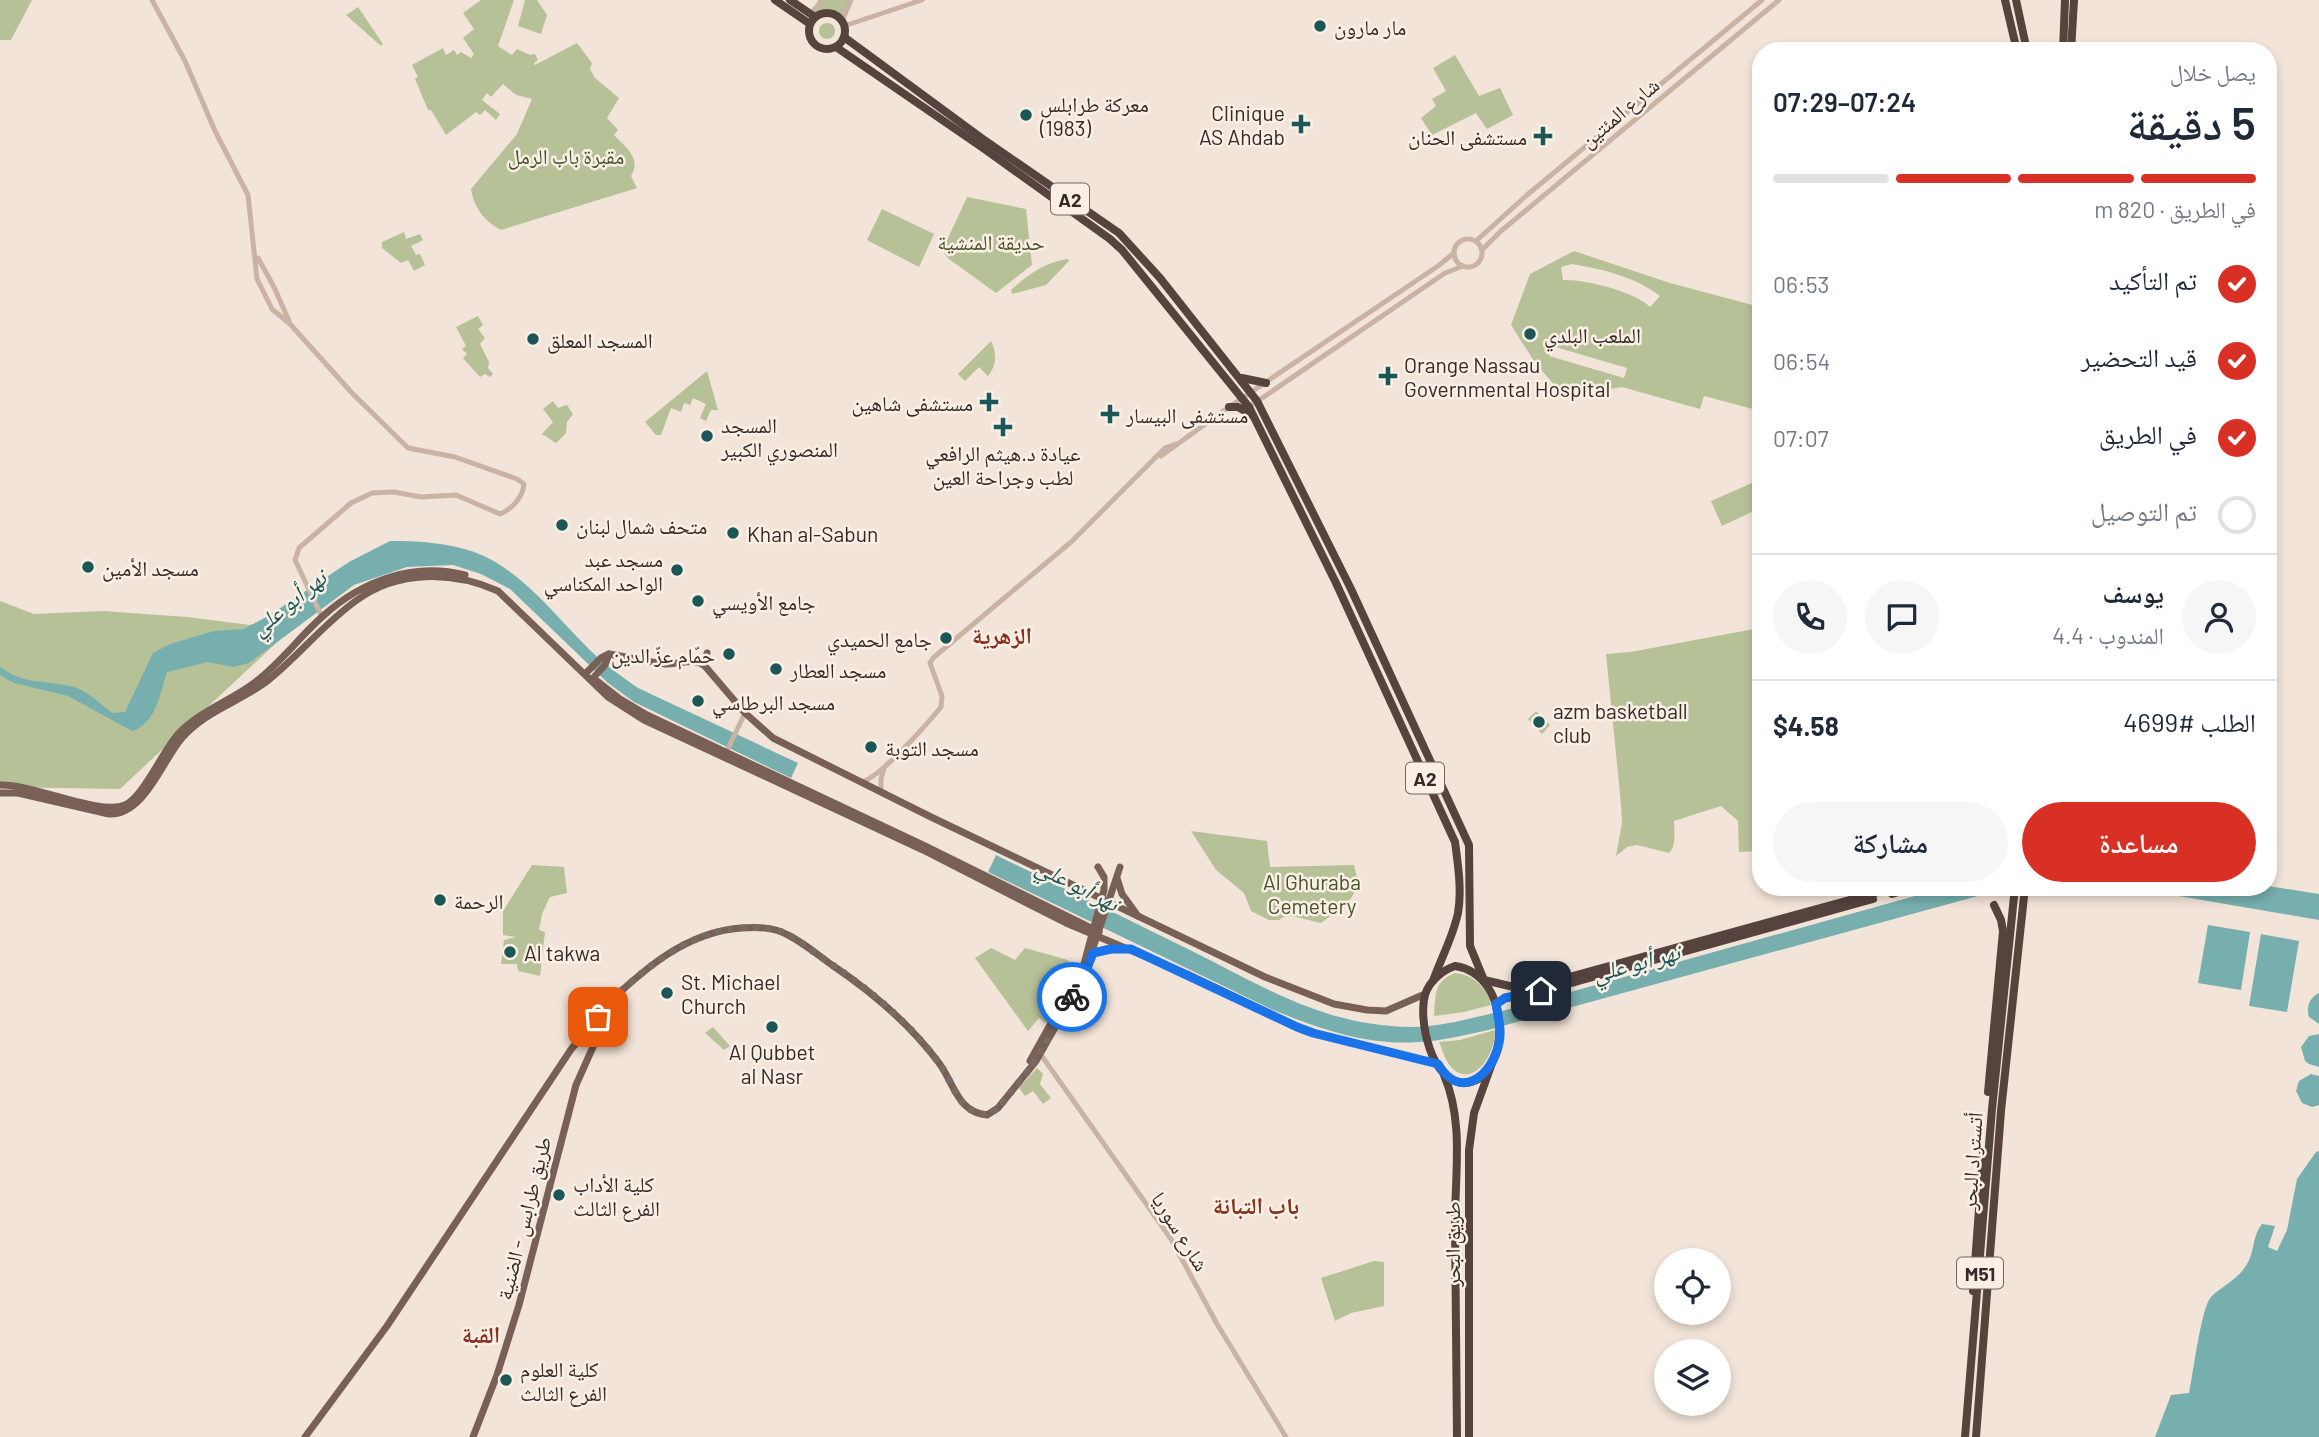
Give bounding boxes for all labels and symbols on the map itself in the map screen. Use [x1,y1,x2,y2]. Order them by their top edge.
place label: مار مارون [1334,14,1406,40]
marker: مار مارون [1312,18,1328,34]
street label: شارع المئتين [1574,72,1665,154]
place label: معركة طرابلس (1983) [1039,91,1149,140]
place label: Clinique AS Ahdab [1199,100,1285,149]
marker: معركة طرابلس (1983) [1018,107,1034,123]
marker: Clinique AS Ahdab [1291,114,1311,134]
place label: مستشفى الحنان [1408,124,1527,151]
marker: مستشفى الحنان [1533,126,1553,146]
park label: مقبرة باب الرمل [508,143,624,170]
road number: A2 [1051,183,1089,214]
park label: حديقة المنشية [937,229,1045,254]
place label: الملعب البلدي [1544,322,1641,352]
marker: الملعب البلدي [1522,326,1538,342]
place label: المسجد المعلق [547,327,653,354]
marker: المسجد المعلق [525,331,541,347]
place label: Orange Nassau Governmental Hospital [1404,352,1610,401]
marker: Orange Nassau Governmental Hospital [1378,366,1398,386]
place label: مستشفى شاهين [852,390,973,417]
marker: مستشفى شاهين [979,392,999,412]
place label: مستشفی البيسار [1125,402,1248,429]
marker: مستشفی البيسار [1100,404,1120,424]
place label: المسجد المنصوري الكبير [720,412,838,466]
marker: عيادة د.هيثم الرافعي لطب وجراحة العين [993,417,1013,437]
marker: المسجد المنصوري الكبير [699,428,715,444]
place label: عيادة د.هيثم الرافعي لطب وجراحة العين [925,440,1081,491]
place label: متحف شمال لبنان [576,513,707,539]
marker: متحف شمال لبنان [554,517,570,533]
place label: Khan al-Sabun [747,521,878,546]
marker: Khan al-Sabun [725,525,741,541]
place label: مسجد عبد الواحد المكناسي [544,546,663,600]
place label: مسجد الأمين [102,555,199,582]
marker: مسجد الأمين [80,559,96,575]
water label: نهر أبو علي [245,561,338,645]
marker: مسجد عبد الواحد المكناسي [669,562,685,578]
place label: جامع الأويسي [712,589,816,619]
marker: جامع الأويسي [690,593,706,609]
district label: الزهرية [972,621,1032,650]
place label: جامع الحميدي [827,626,932,656]
marker: جامع الحميدي [938,630,954,646]
place label: حمّام عزّ الدين [611,642,715,670]
marker: حمّام عزّ الدين [721,646,737,662]
place label: مسجد العطار [789,657,886,682]
marker: مسجد العطار [768,661,784,677]
place label: مسجد البرطاسي [712,689,835,719]
marker: مسجد البرطاسي [690,693,706,709]
place label: azm basketball club [1553,698,1688,747]
marker: azm basketball club [1531,714,1547,730]
place label: مسجد التوبة [885,735,979,760]
marker: مسجد التوبة [863,739,879,755]
road number: A2 [1406,762,1444,793]
water label: نهر أبو علي [1029,851,1127,923]
park label: Al Ghuraba Cemetery [1263,869,1361,918]
place label: الرحمة [454,888,503,913]
marker: الرحمة [432,892,448,908]
water label: نهر أبو علي [1589,936,1687,993]
place label: Al takwa [524,940,600,965]
marker: Al takwa [502,944,518,960]
pin [1511,961,1571,1021]
courier [1037,962,1107,1032]
place label: St. Michael Church [681,969,780,1018]
marker: St. Michael Church [659,985,675,1001]
pin [568,987,628,1047]
marker: Al Qubbet al Nasr [764,1019,780,1035]
place label: Al Qubbet al Nasr [729,1039,815,1088]
street label: أتستراد البحر [1955,1111,1988,1212]
street label: طريق طرابس - الضنية [491,1134,557,1303]
place label: كلية الأداب الفرع الثالث [573,1171,660,1222]
marker: كلية الأداب الفرع الثالث [551,1187,567,1203]
street label: شارع سوريا [1145,1187,1215,1276]
district label: باب التبانة [1213,1191,1299,1220]
street label: طريق البحر [1439,1201,1466,1288]
road number: M51 [1957,1258,2003,1288]
district label: القبة [462,1320,500,1349]
place label: كلية العلوم الفرع الثالث [520,1356,607,1407]
marker: كلية العلوم الفرع الثالث [498,1372,514,1388]

